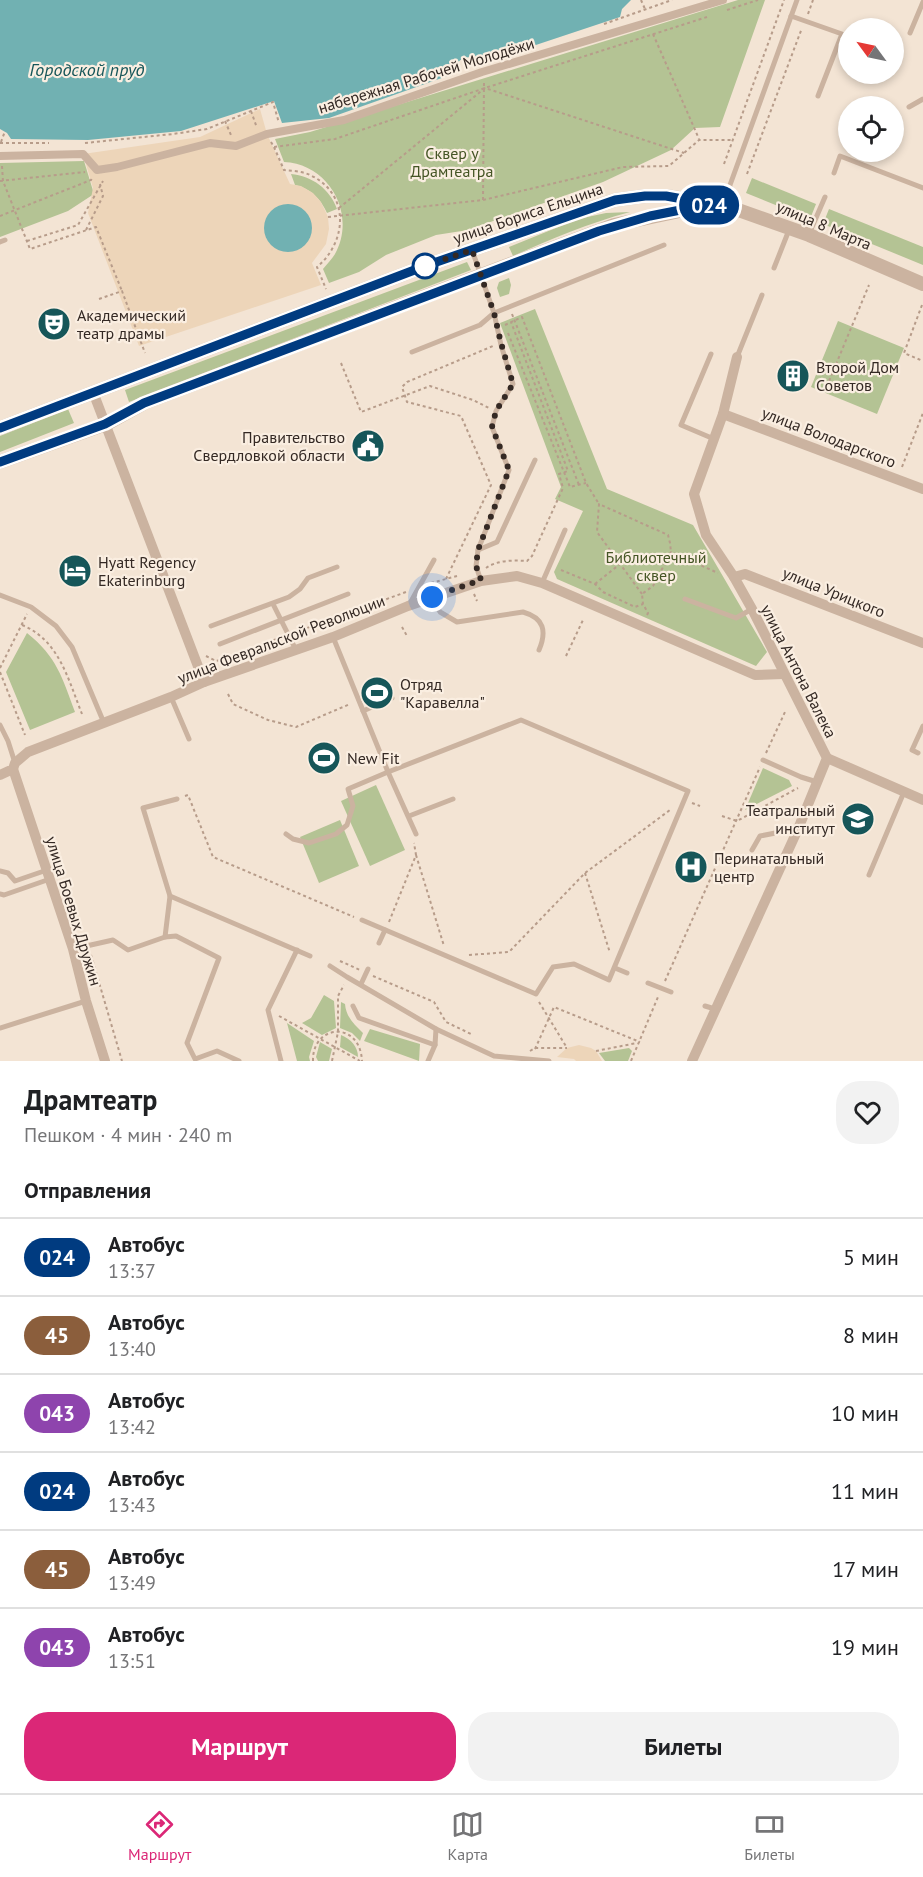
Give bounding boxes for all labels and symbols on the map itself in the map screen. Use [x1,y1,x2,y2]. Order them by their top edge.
north arrow [838,18,904,84]
street label: набережная Рабочей Молодёжи [315,33,537,117]
water label: Городской пруд [30,58,145,81]
park label: Сквер у Драмтеатра [411,143,493,181]
street label: улица Бориса Ельцина [450,178,606,248]
line badge: 024 [674,186,744,224]
street label: улица 8 Марта [773,196,875,254]
unlabelled marker [412,253,438,279]
place label: Академический театр драмы [77,305,186,343]
theatre icon: Академический театр драмы [36,306,72,342]
place label: Второй Дом Советов [816,357,899,395]
building icon: Второй Дом Советов [775,358,811,394]
street label: улица Володарского [759,402,899,472]
place label: Правительство Свердловкой области [193,427,345,465]
public building icon: Правительство Свердловкой области [350,428,386,464]
park label: Библиотечный сквер [605,547,707,585]
place label: Hyatt Regency Ekaterinburg [98,552,196,590]
hotel icon: Hyatt Regency Ekaterinburg [57,553,93,589]
street label: улица Урицкого [780,562,888,622]
your location [417,582,447,612]
street label: улица Февральской Революции [174,590,388,688]
street label: улица Антона Валека [757,601,841,741]
place label: Отряд "Каравелла" [400,674,485,712]
sports icon: Отряд "Каравелла" [359,675,395,711]
sports icon: New Fit [306,740,342,776]
place label: New Fit [347,748,400,768]
place label: Театральный институт [746,800,836,838]
school or university icon: Театральный институт [840,801,876,837]
street label: улица Боевых Дружин [42,834,106,988]
place label: Перинатальный центр [714,848,824,886]
hospital icon: Перинатальный центр [673,849,709,885]

